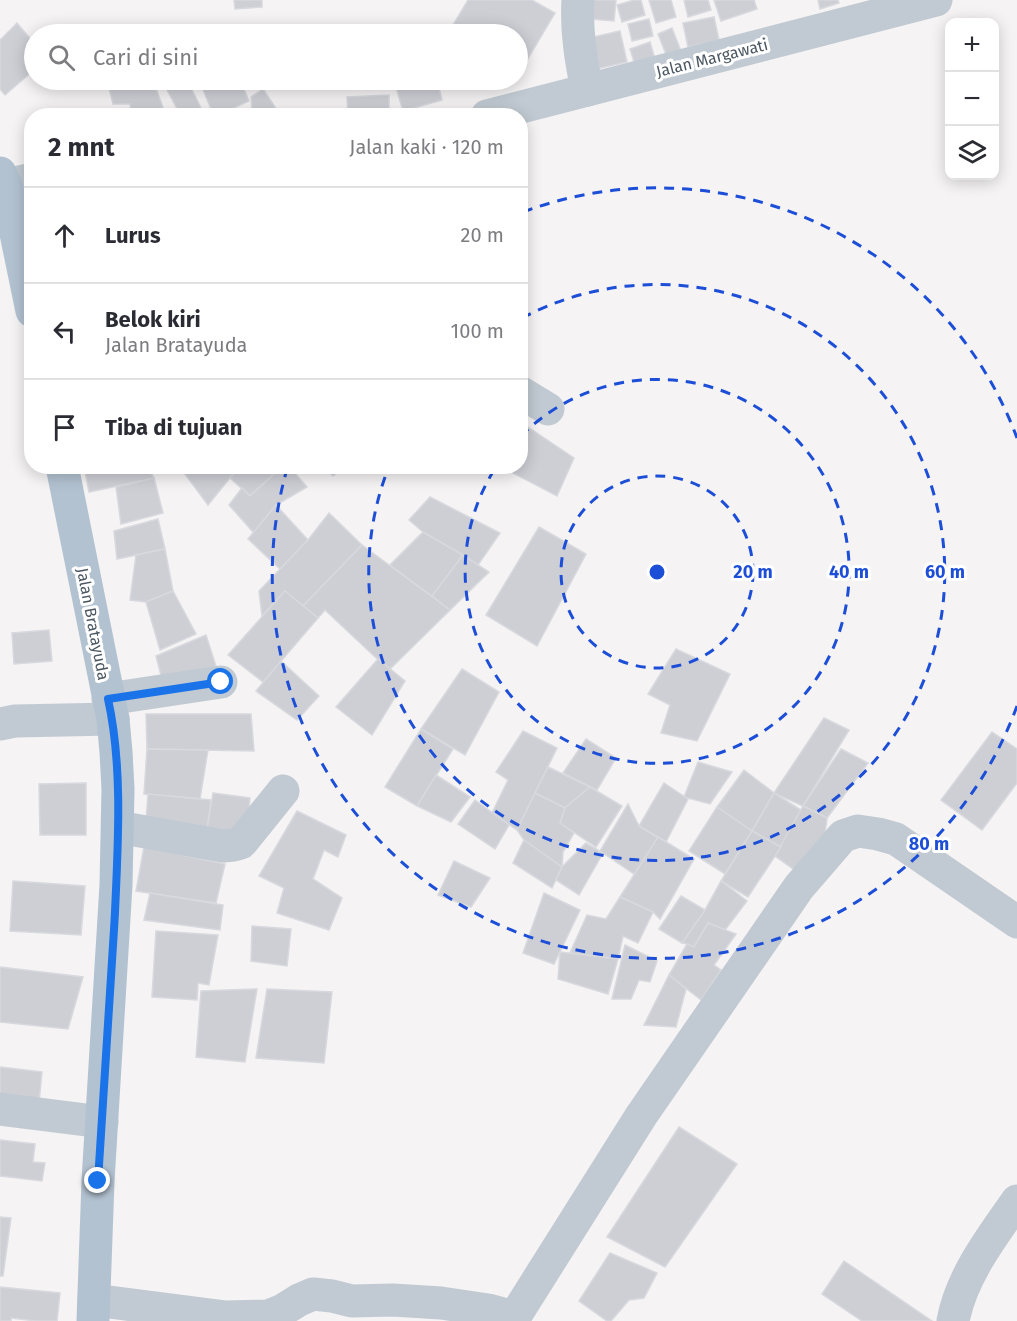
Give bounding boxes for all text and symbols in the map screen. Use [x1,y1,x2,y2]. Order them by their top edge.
map controls [945,18,999,180]
button: + [945,18,999,72]
search box [24,24,528,90]
street label: Jalan Margawati [654,35,770,81]
icon: search [45,41,78,74]
text: Cari di sini [93,44,198,71]
button: − [945,72,999,126]
button: layers [945,126,999,180]
text: 2 mnt [48,132,115,163]
text: Jalan kaki · 120 m [349,135,504,159]
icon: ahead [48,219,81,252]
text: Lurus [105,222,161,249]
text: 20 m [461,223,504,247]
text: Belok kiri [105,306,201,333]
icon: left [48,315,81,348]
text: 100 m [451,319,504,343]
text: Jalan Bratayuda [105,333,247,357]
icon: arrive [48,411,81,444]
text: Tiba di tujuan [105,414,242,441]
text: 20 m [733,561,773,583]
text: 40 m [829,561,869,583]
text: 60 m [925,561,965,583]
centre of rings [647,562,667,582]
street label: Jalan Bratayuda [73,566,113,682]
route start [207,668,233,694]
text: 80 m [909,833,949,855]
route end [84,1167,110,1193]

